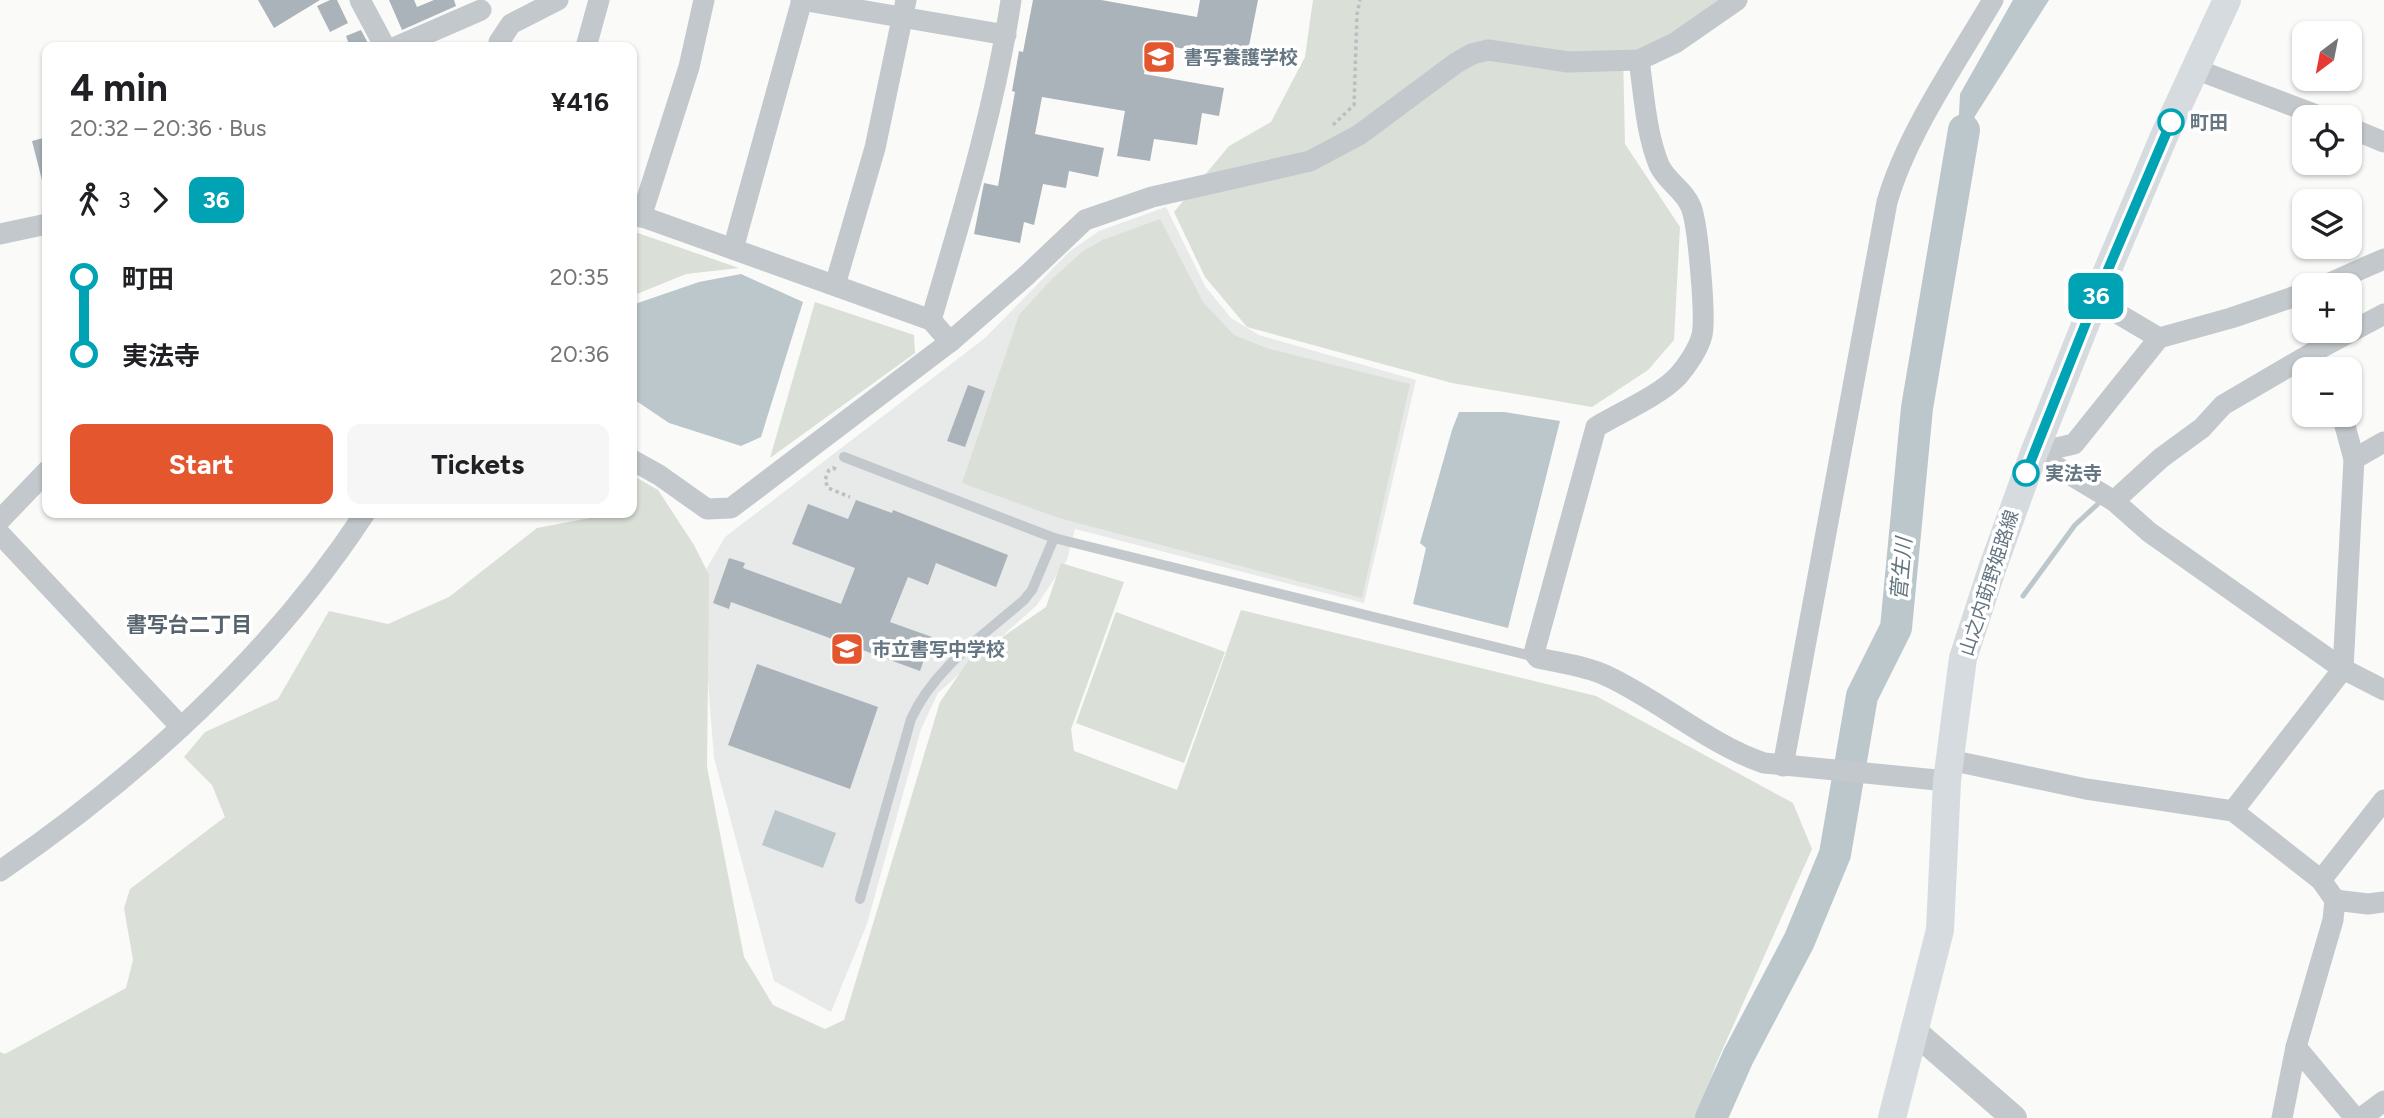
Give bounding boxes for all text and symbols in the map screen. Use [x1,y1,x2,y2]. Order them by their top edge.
north arrow [2292,21,2362,91]
map controls [2292,21,2362,427]
school or university icon: 書写養護学校 [1140,38,1178,76]
place label: 書写養護学校 [1184,46,1298,69]
text: 4 min [70,65,168,111]
text: ¥416 [551,86,609,118]
button: locate [2292,105,2362,175]
marker: 町田 [2158,109,2184,135]
place label: 町田 [2190,111,2228,134]
text: 20:32 – 20:36 · Bus [70,114,267,142]
icon: walk [70,181,108,219]
icon: forward [141,181,179,219]
text: 36 [203,185,230,214]
text: 3 [118,186,131,214]
button: layers [2292,189,2362,259]
text: 町田 [122,263,174,295]
text: 20:35 [550,263,609,291]
line badge: 36 [2064,273,2128,319]
button: + [2292,273,2362,343]
text: 36 [2082,281,2110,310]
text: 実法寺 [122,340,200,372]
text: 20:36 [550,340,609,368]
button: − [2292,357,2362,427]
button: Start [70,424,333,504]
button: Tickets [347,424,609,504]
marker: 実法寺 [2013,460,2039,486]
place label: 実法寺 [2045,462,2102,485]
street label: 山之内莇野姫路線 [1955,507,2023,659]
water label: 菅生川 [1886,535,1916,601]
district label: 書写台二丁目 [126,612,252,637]
school or university icon: 市立書写中学校 [828,630,866,668]
place label: 市立書写中学校 [872,638,1005,661]

